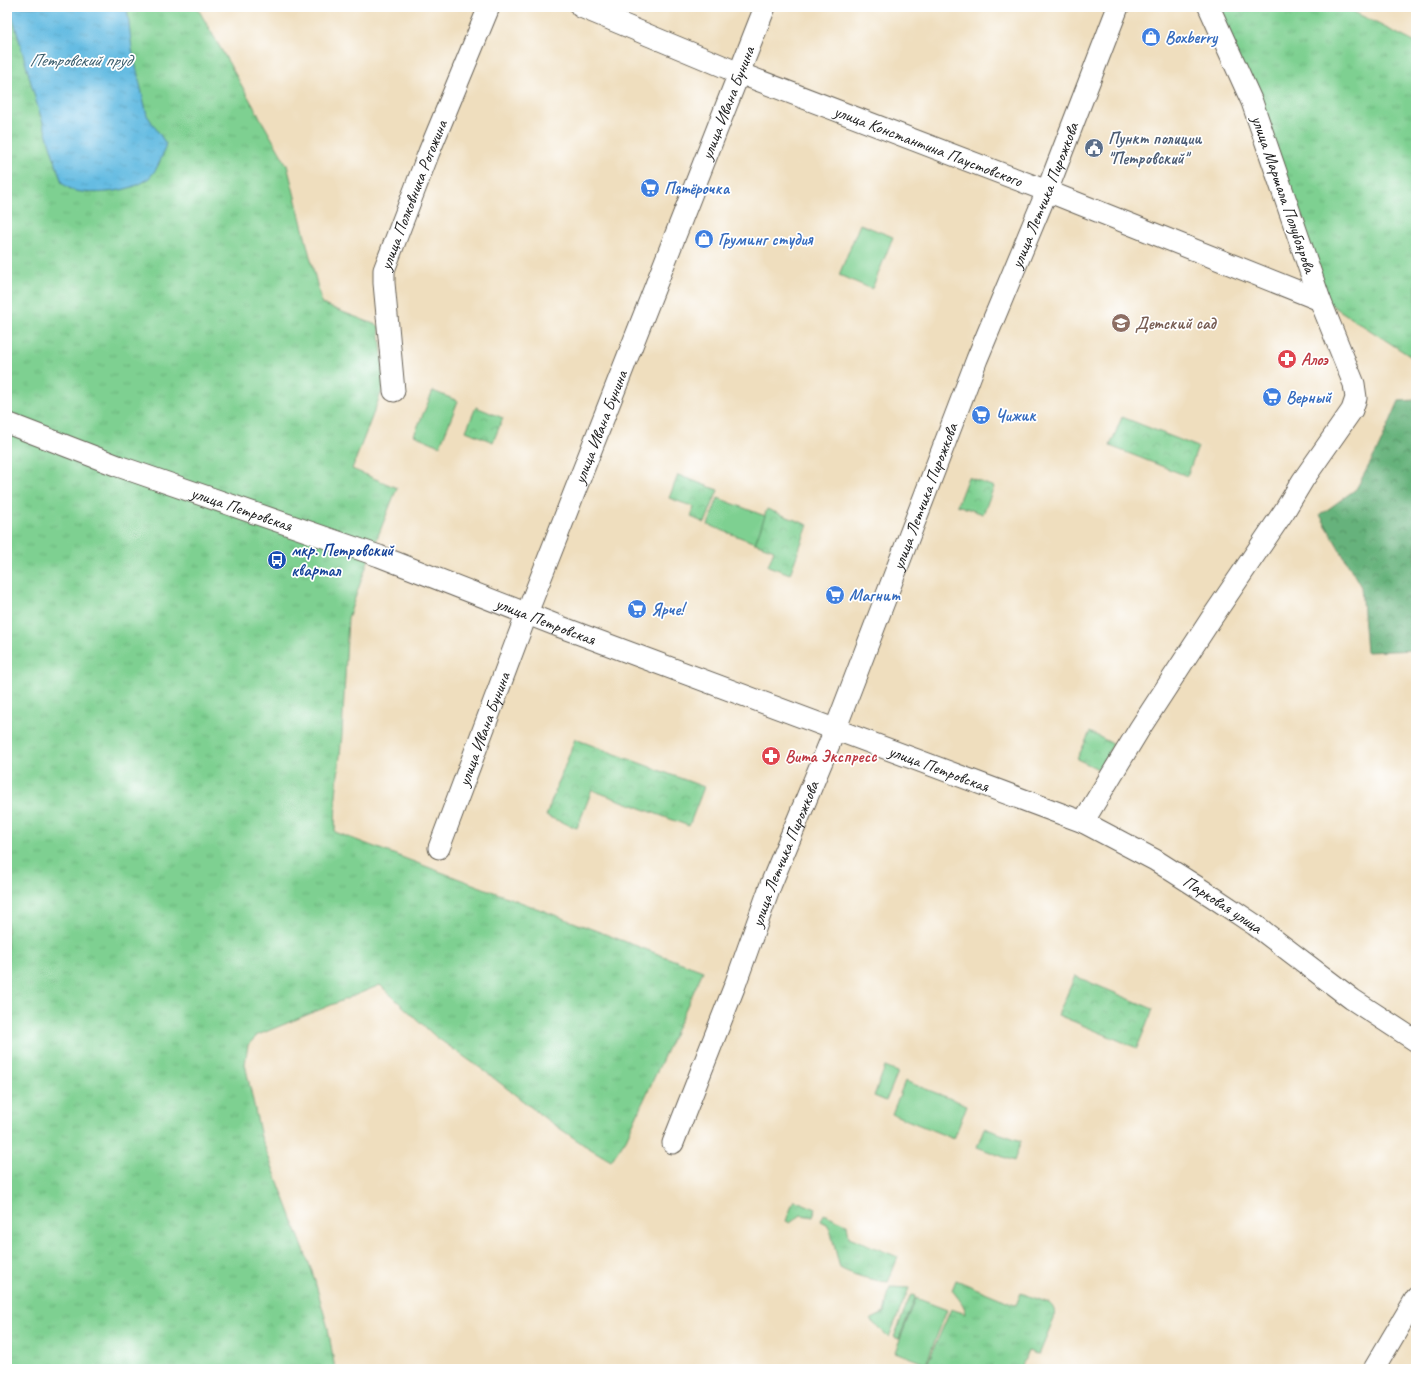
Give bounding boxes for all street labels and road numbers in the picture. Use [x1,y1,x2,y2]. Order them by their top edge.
street label: улица Ивана Бунина [696,42,760,164]
street label: улица Константина Паустовского [830,100,1026,192]
street label: улица Маршала Полубоярова [1246,112,1321,278]
street label: улица Полковника Рогожина [375,116,453,274]
street label: улица Летчика Пирожкова [1006,118,1084,272]
street label: улица Ивана Бунина [569,366,633,487]
street label: улица Летчика Пирожкова [887,419,963,574]
street label: улица Петровская [187,482,296,537]
street label: улица Петровская [492,592,599,650]
street label: улица Ивана Бунина [453,668,515,790]
street label: улица Петровская [885,740,993,797]
street label: улица Летчика Пирожкова [746,776,824,931]
street label: Парковая улица [1179,871,1268,939]

